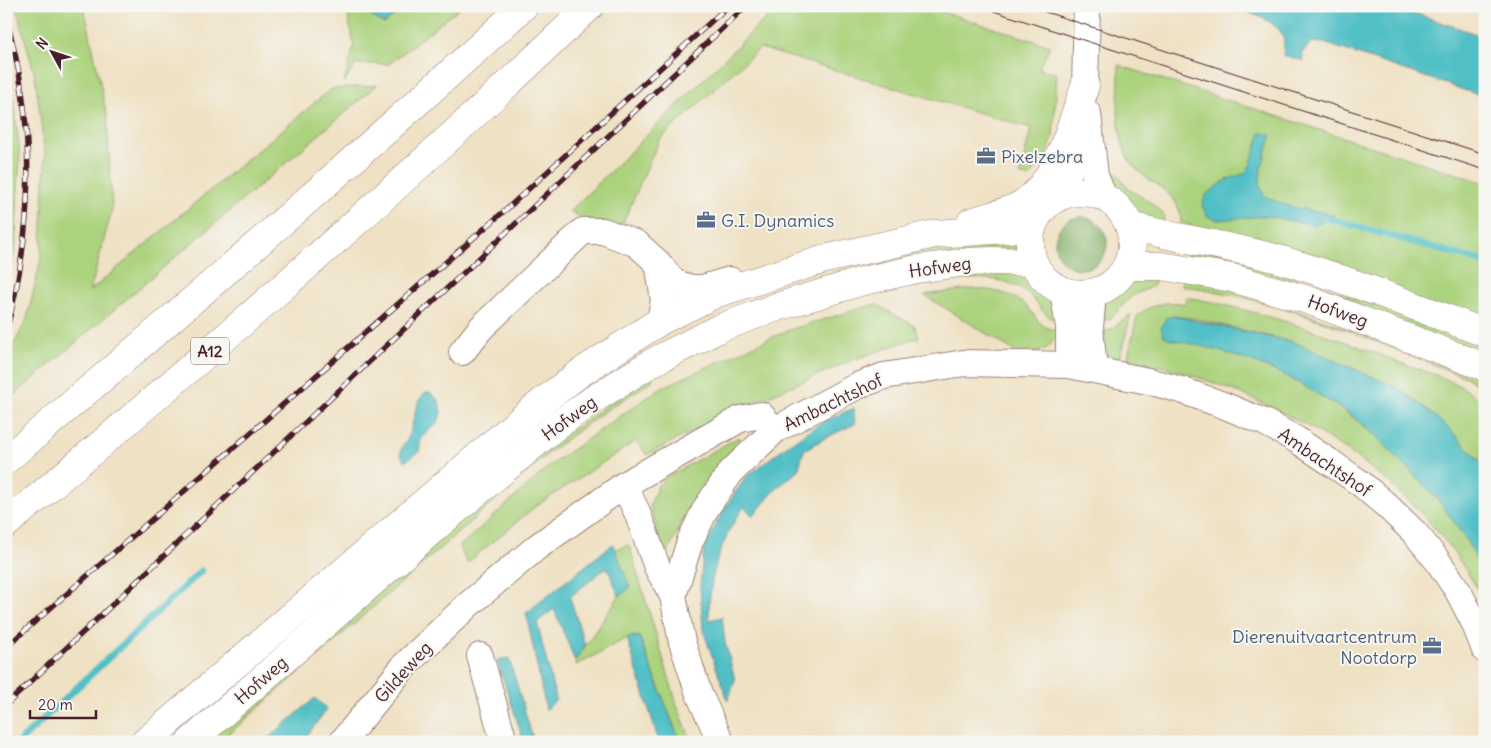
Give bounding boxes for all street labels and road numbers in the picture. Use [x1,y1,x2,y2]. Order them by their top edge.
street label: Hofweg [907,251,973,283]
street label: Hofweg [1305,289,1371,333]
road number: A12 [191,338,229,364]
street label: Ambachtshof [780,368,887,436]
street label: Hofweg [537,390,601,446]
street label: Ambachtshof [1274,422,1377,502]
street label: Gildeweg [369,636,437,708]
street label: Hofweg [230,651,292,709]

